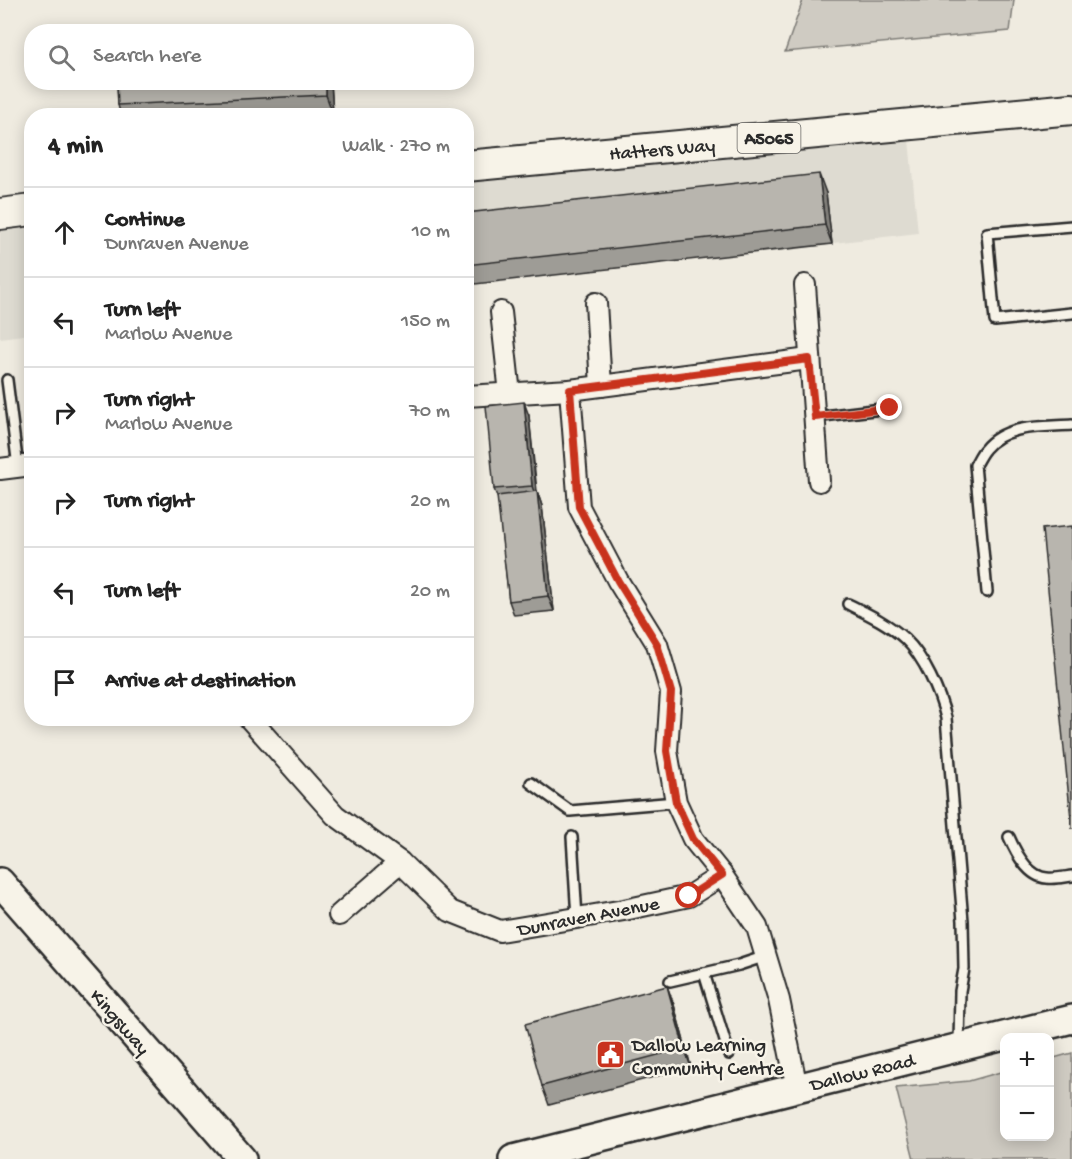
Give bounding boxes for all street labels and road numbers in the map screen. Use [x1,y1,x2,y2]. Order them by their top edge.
road number: A5065 [738,123,800,153]
street label: Hatters Way [608,135,716,168]
street label: Dunraven Avenue [514,893,662,944]
street label: Kingsway [83,986,153,1061]
street label: Dallow Road [806,1050,920,1099]

